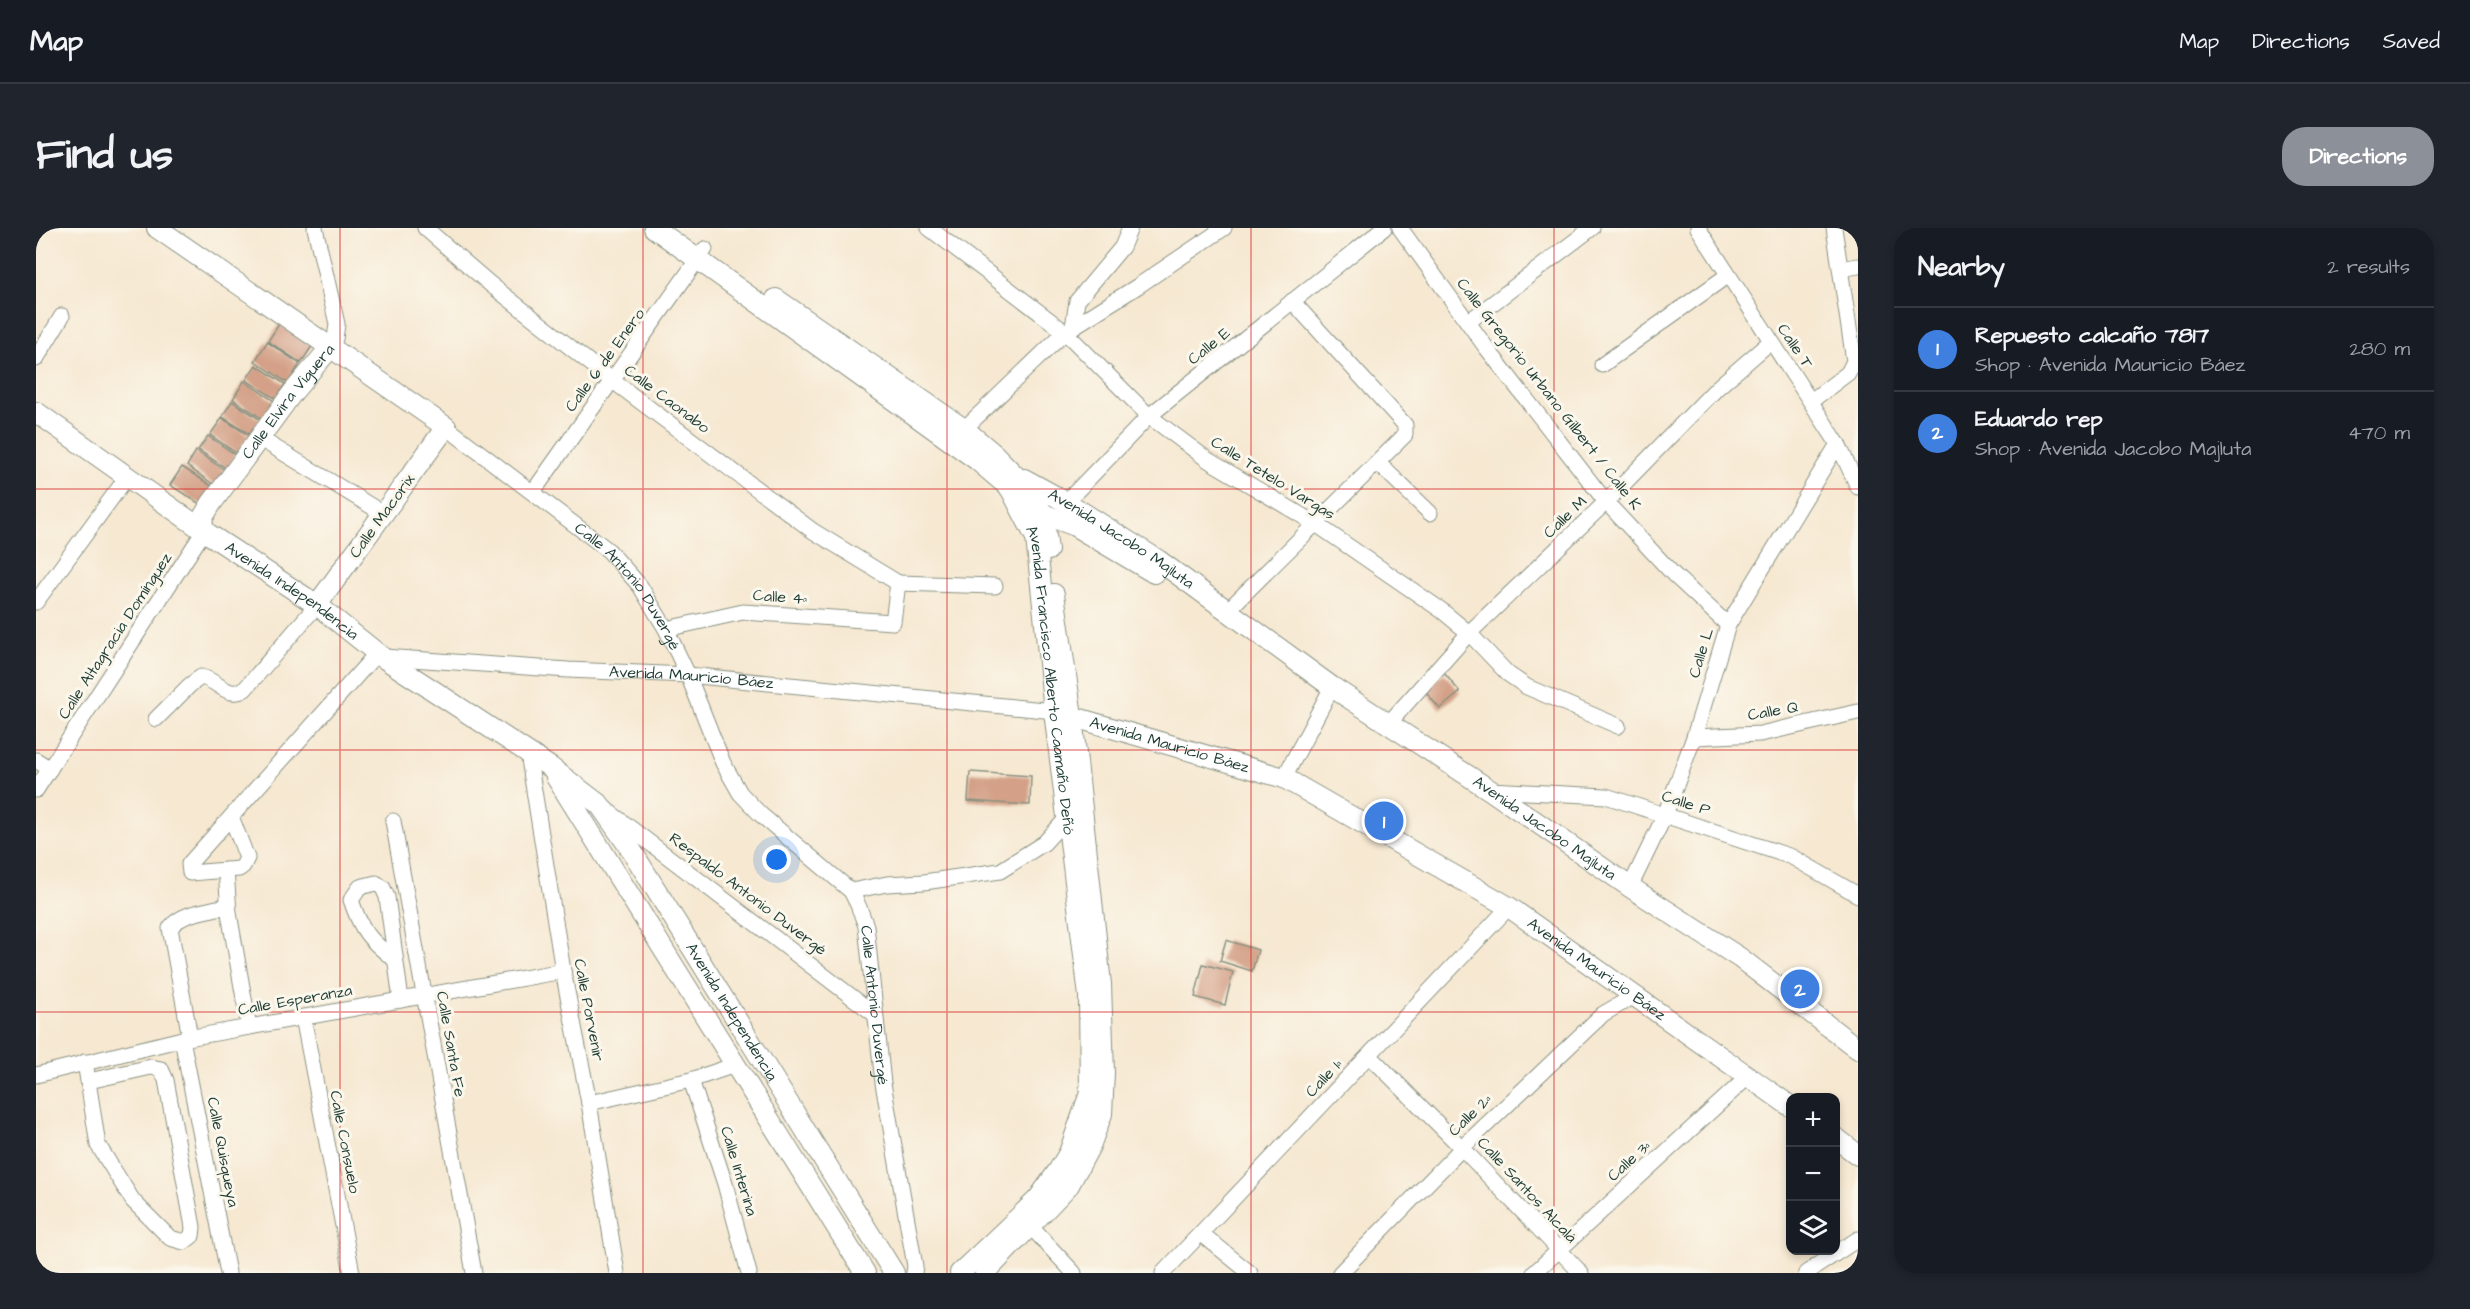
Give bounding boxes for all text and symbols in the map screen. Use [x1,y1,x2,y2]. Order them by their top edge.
text: Map [30,22,83,61]
text: Map [2179,27,2219,56]
text: Directions [2252,27,2350,56]
text: Saved [2383,27,2440,56]
text: Find us [36,127,173,185]
button: Directions [2282,127,2434,186]
text: Nearby [1918,249,2005,285]
text: 2 results [2327,253,2410,281]
street label: Calle Gregorio Urbano Gilbert / Calle K [1451,273,1647,515]
street label: Calle 6 de Enero [560,304,650,416]
street label: Calle T [1772,319,1818,373]
text: Repuesto calcaño 7817 [1975,320,2209,351]
street label: Calle E [1183,322,1235,370]
text: 1 [1936,335,1939,363]
text: 280 m [2349,335,2410,363]
street label: Calle Elvira Viguera [237,339,340,463]
text: Shop · Avenida Mauricio Báez [1975,351,2245,379]
street label: Calle Caonabo [620,359,714,439]
text: Eduardo rep [1975,404,2103,435]
text: 2 [1932,419,1943,447]
text: 470 m [2348,419,2410,447]
street label: Calle Tetelo Vargas [1206,431,1339,526]
text: Shop · Avenida Jacobo Majluta [1975,435,2251,463]
street label: Calle Macorix [344,469,420,562]
street label: Avenida Jacobo Majluta [1044,483,1199,594]
street label: Calle M [1538,491,1592,543]
street label: Calle Antonio Duvergé [570,517,686,654]
street label: Avenida Francisco Alberto Caamaño Deñó [1020,521,1080,836]
street label: Avenida Independencia [220,536,363,645]
street label: Calle Altagracia Domínguez [53,548,178,724]
street label: Calle 4ª [752,584,808,610]
street label: Calle L [1683,626,1719,680]
street label: Avenida Mauricio Báez [608,661,775,694]
street label: Calle Q [1746,696,1800,726]
street label: Avenida Mauricio Báez [1087,711,1252,778]
street label: Avenida Jacobo Majluta [1468,771,1621,885]
street label: Calle P [1659,785,1713,821]
pin: 1 [1364,798,1404,844]
street label: Respaldo Antonio Duvergé [664,827,832,962]
your location [762,845,791,874]
street label: Avenida Mauricio Báez [1523,912,1670,1026]
street label: Calle Antonio Duvergé [855,924,894,1086]
street label: Avenida Independencia [680,939,783,1085]
street label: Calle Porvenir [568,957,610,1063]
pin: 2 [1780,966,1820,1011]
street label: Calle Esperanza [236,979,354,1021]
street label: Calle Santa Fe [431,990,471,1099]
street label: Calle 1ª [1300,1054,1348,1102]
street label: Calle Consuelo [324,1089,366,1195]
street label: Calle 2ª [1443,1089,1497,1141]
map controls [1786,1093,1840,1255]
button: + [1786,1093,1840,1147]
street label: Calle Quisqueya [201,1095,244,1209]
street label: Calle Interina [715,1124,763,1218]
street label: Calle Santos Alcalá [1472,1132,1582,1248]
street label: Calle 3ª [1602,1136,1656,1186]
button: − [1786,1147,1840,1201]
button: layers [1786,1201,1840,1255]

